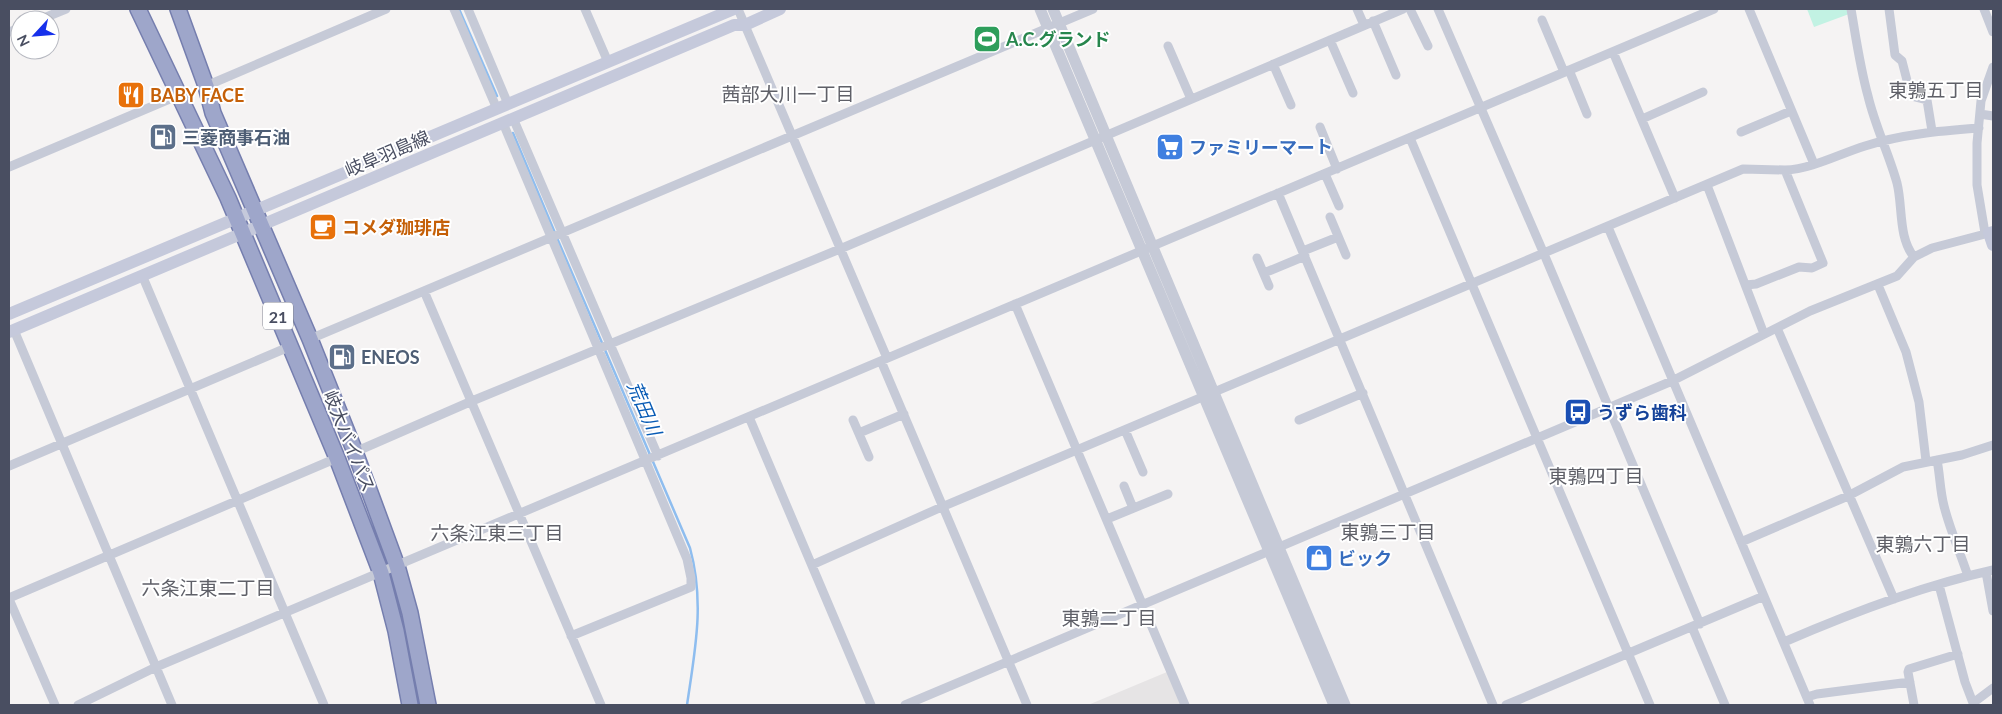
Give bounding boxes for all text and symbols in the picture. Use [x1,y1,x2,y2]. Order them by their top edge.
north arrow [10,10,60,60]
sports icon: A.C.グランド [972,24,1002,54]
place label: A.C.グランド [1005,28,1111,50]
text: N [13,32,33,49]
district label: 東鶉五丁目 [1888,78,1984,101]
restaurant icon: BABY FACE [116,80,146,110]
district label: 茜部大川一丁目 [721,82,855,105]
place label: BABY FACE [150,84,244,106]
fuel station icon: 三菱商事石油 [148,122,178,152]
street label: 岐阜羽島線 [341,125,433,181]
place label: 三菱商事石油 [182,126,290,148]
supermarket icon: ファミリーマート [1155,132,1185,162]
place label: ファミリーマート [1189,136,1333,158]
cafe icon: コメダ珈琲店 [308,212,338,242]
place label: コメダ珈琲店 [342,216,450,238]
road number: 21 [263,302,293,330]
fuel station icon: ENEOS [327,342,357,372]
place label: ENEOS [361,346,420,368]
water label: 荒田川 [623,377,668,441]
street label: 岐大バイパス [320,387,380,495]
bus stop icon: うずら歯科 [1563,397,1593,427]
place label: うずら歯科 [1597,401,1687,423]
district label: 東鶉四丁目 [1548,464,1644,487]
district label: 東鶉三丁目 [1340,520,1436,543]
district label: 六条江東三丁目 [430,521,564,544]
district label: 東鶉六丁目 [1875,532,1971,555]
shop icon: ビック [1304,543,1334,573]
place label: ビック [1338,547,1392,569]
district label: 六条江東二丁目 [141,576,275,599]
district label: 東鶉二丁目 [1061,606,1157,629]

